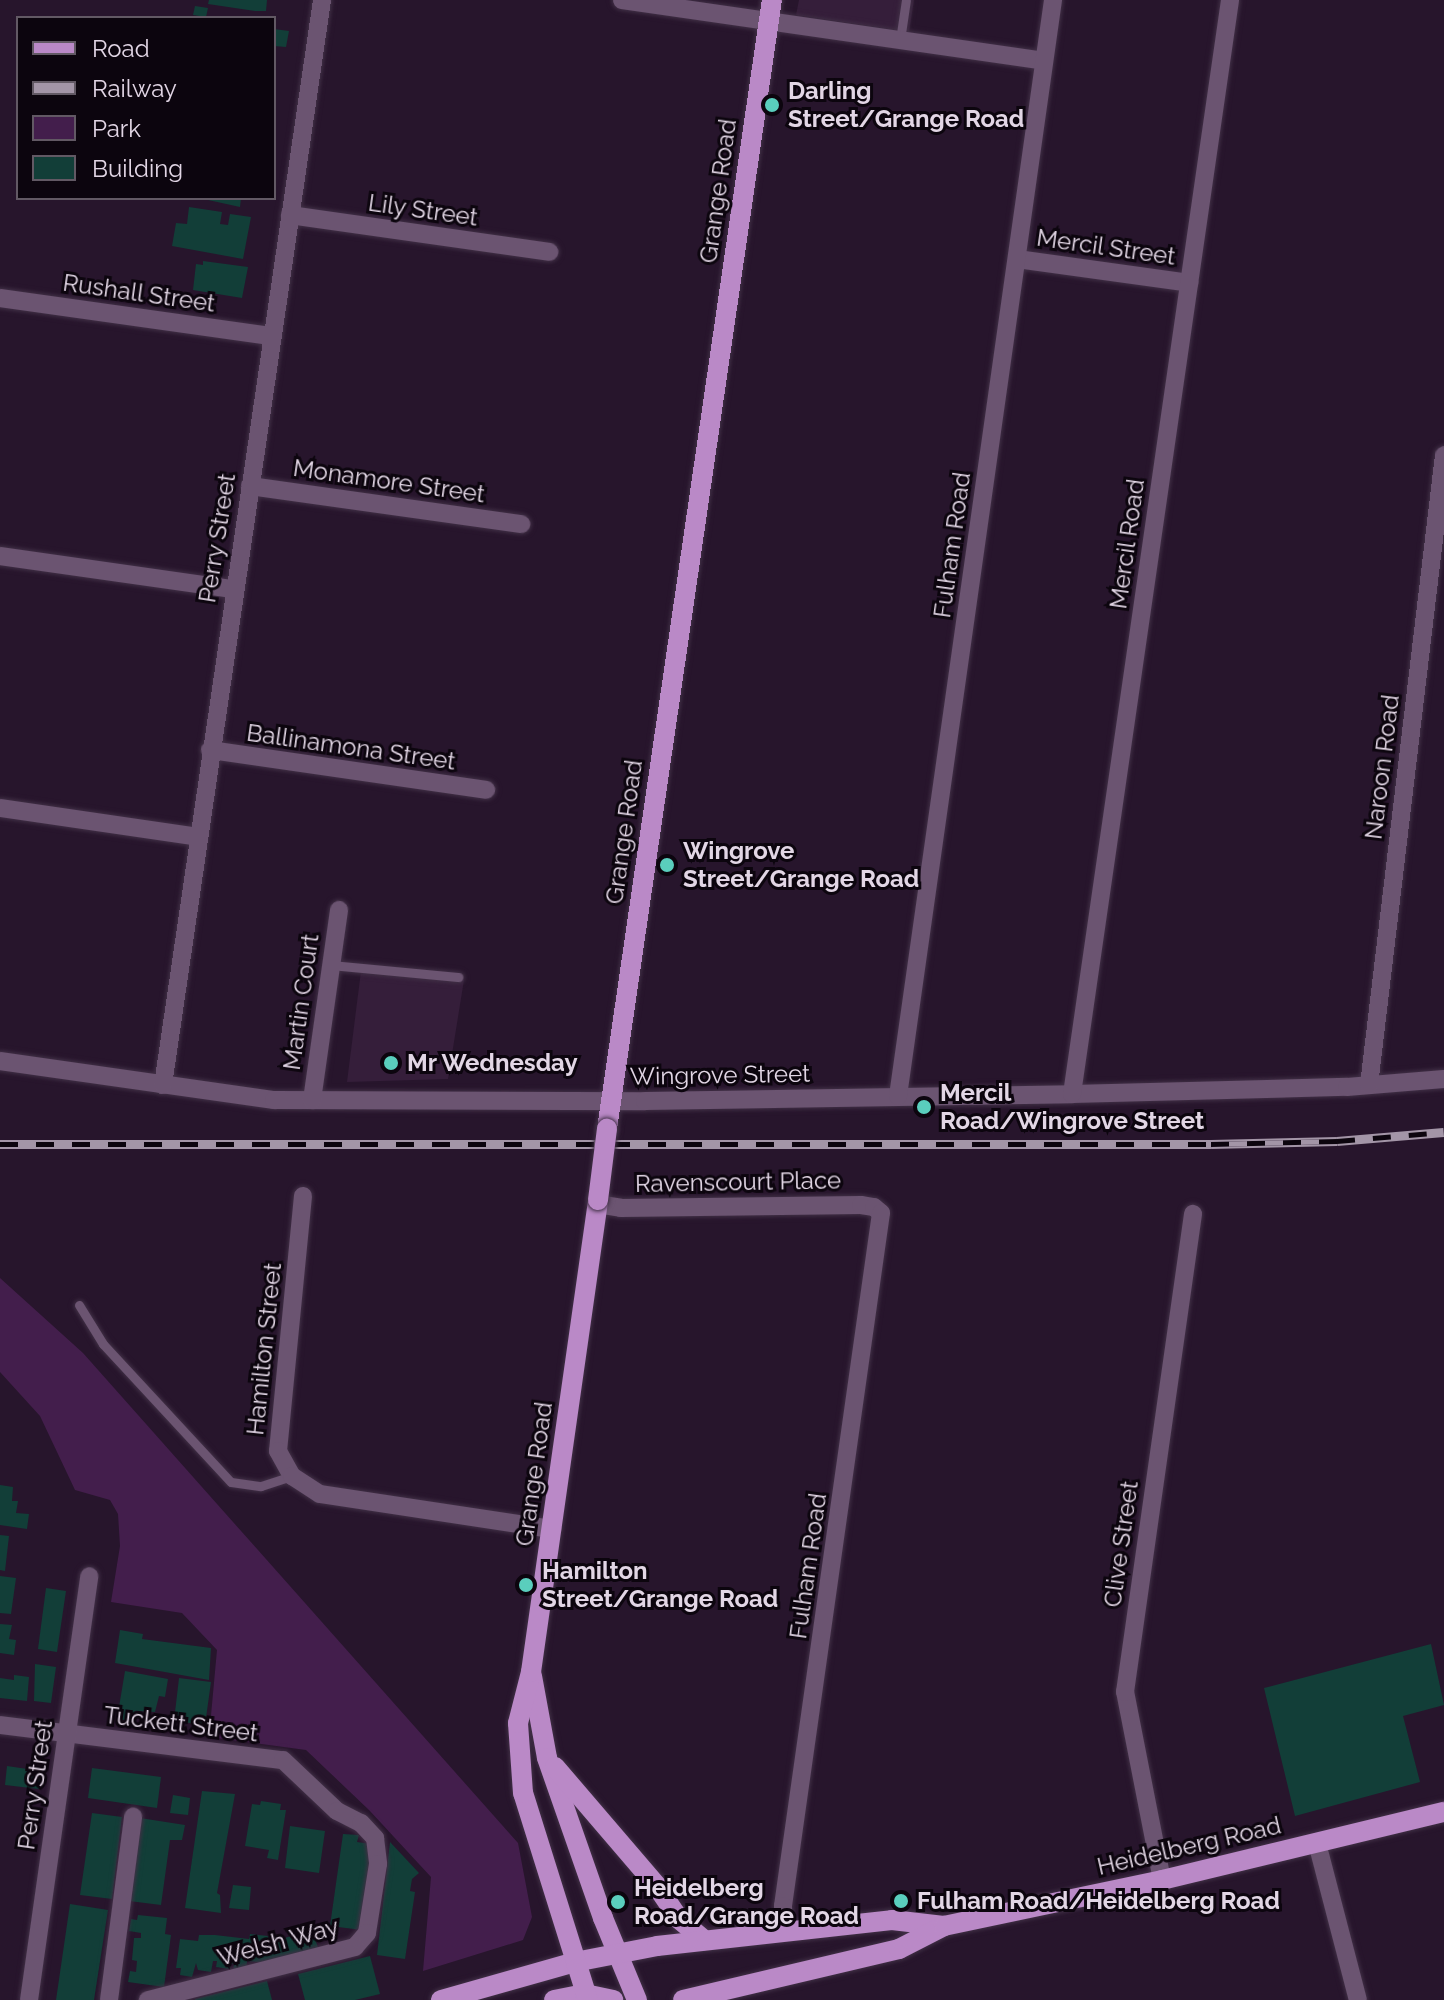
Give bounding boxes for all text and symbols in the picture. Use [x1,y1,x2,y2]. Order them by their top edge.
legend [16,16,276,200]
text: Road [92,34,150,63]
text: Railway [92,74,177,103]
place label: Darling Street/Grange Road [788,77,1024,133]
marker: Darling Street/Grange Road [763,96,781,114]
text: Park [92,114,141,143]
street label: Grange Road [694,117,742,265]
text: Building [92,154,183,183]
street label: Lily Street [366,188,480,232]
street label: Mercil Street [1034,223,1178,271]
street label: Rushall Street [61,268,217,318]
street label: Monamore Street [291,453,487,509]
street label: Fulham Road [928,470,976,620]
street label: Perry Street [193,471,241,605]
street label: Mercil Road [1104,477,1150,611]
street label: Naroon Road [1359,693,1405,841]
street label: Ballinamona Street [245,718,457,776]
street label: Grange Road [600,758,648,906]
place label: Wingrove Street/Grange Road [683,837,919,893]
marker: Wingrove Street/Grange Road [658,856,676,874]
street label: Martin Court [277,932,325,1072]
place label: Mr Wednesday [407,1049,579,1077]
marker: Mr Wednesday [382,1054,400,1072]
street label: Wingrove Street [630,1059,810,1091]
place label: Mercil Road/Wingrove Street [940,1079,1204,1135]
marker: Mercil Road/Wingrove Street [915,1098,933,1116]
street label: Ravenscourt Place [635,1166,841,1198]
street label: Hamilton Street [241,1261,287,1437]
street label: Grange Road [510,1400,558,1548]
street label: Clive Street [1098,1479,1144,1609]
street label: Fulham Road [784,1491,832,1641]
place label: Hamilton Street/Grange Road [542,1557,778,1613]
marker: Hamilton Street/Grange Road [517,1576,535,1594]
street label: Tuckett Street [102,1700,260,1748]
street label: Perry Street [12,1718,58,1852]
street label: Heidelberg Road [1094,1811,1284,1881]
place label: Heidelberg Road/Grange Road [634,1874,859,1930]
place label: Fulham Road/Heidelberg Road [917,1887,1280,1915]
marker: Fulham Road/Heidelberg Road [892,1892,910,1910]
marker: Heidelberg Road/Grange Road [609,1893,627,1911]
street label: Welsh Way [214,1912,342,1972]

